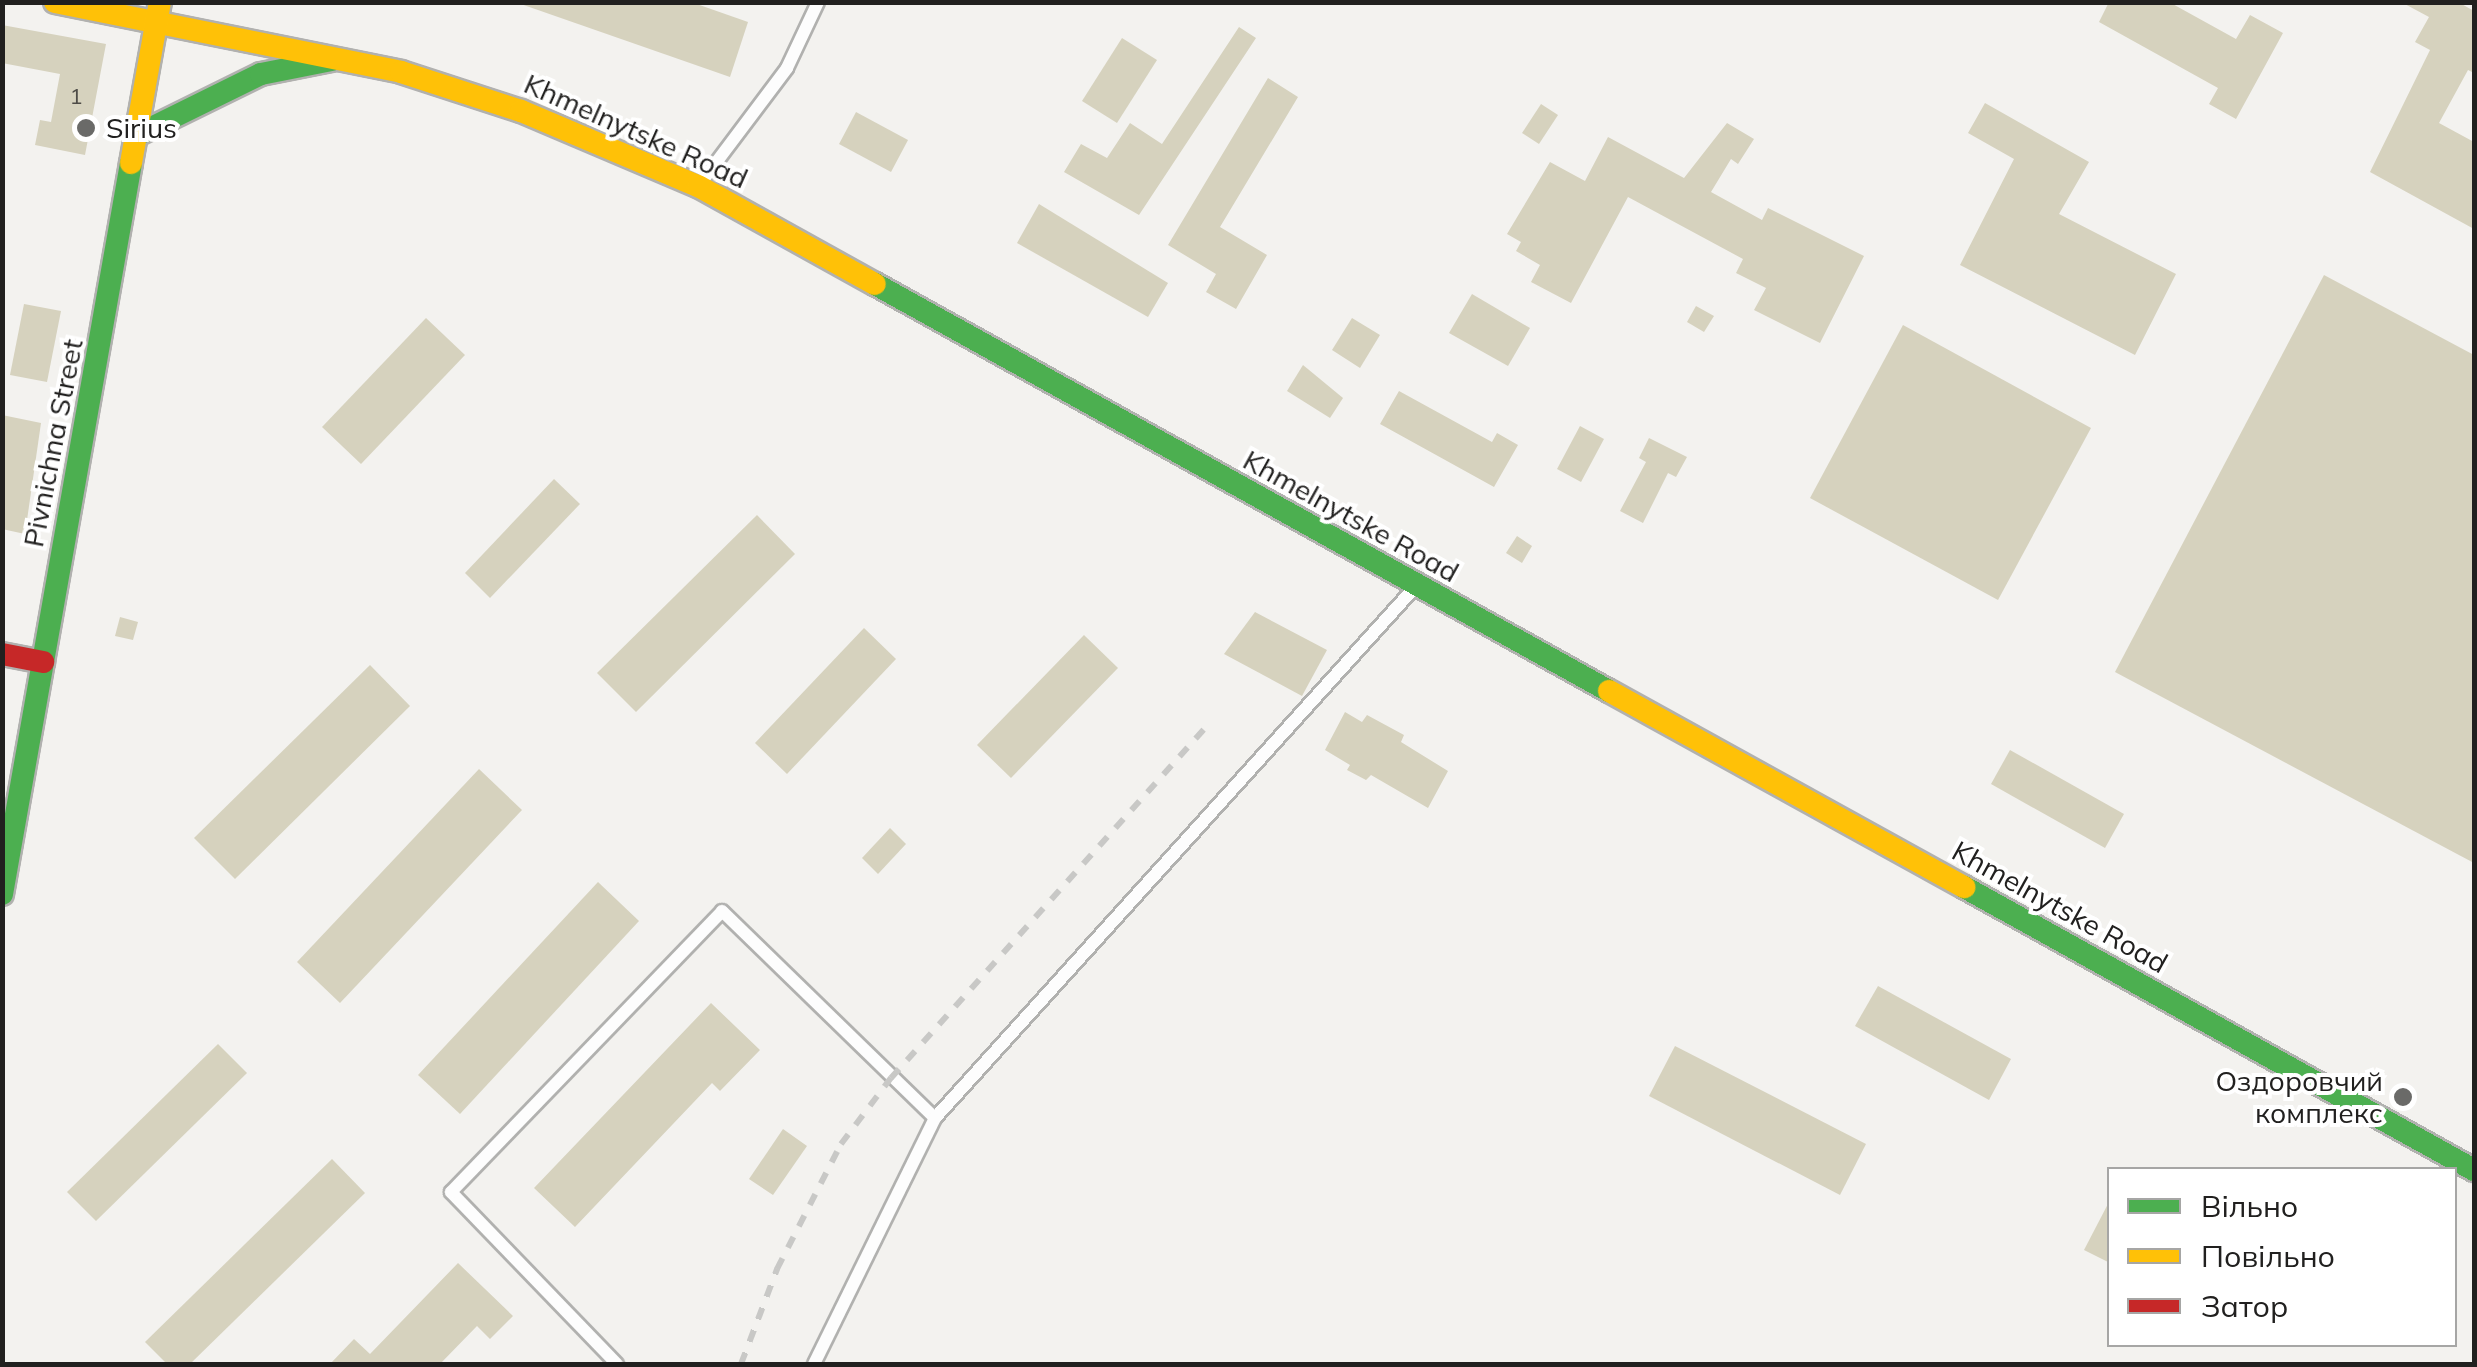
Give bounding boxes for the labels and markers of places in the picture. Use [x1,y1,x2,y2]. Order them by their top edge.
place label: Sirius [106,111,177,145]
marker: Sirius [75,117,97,139]
place label: Оздоровчий комплекс [2215,1064,2383,1130]
marker: Оздоровчий комплекс [2392,1086,2414,1108]

